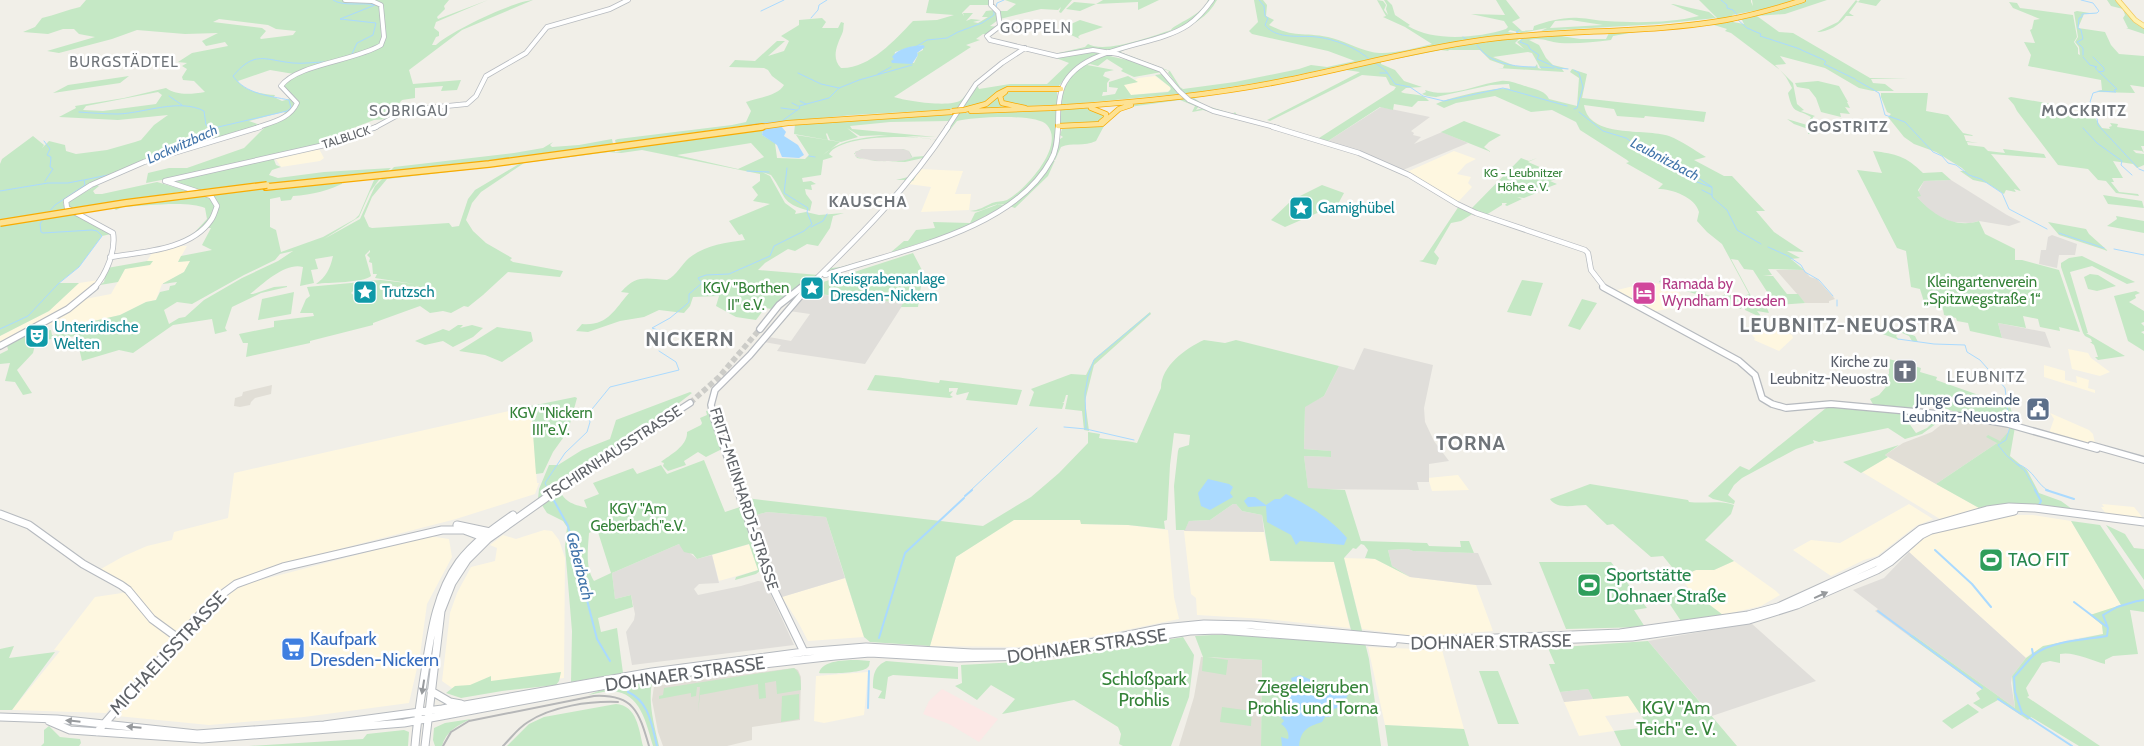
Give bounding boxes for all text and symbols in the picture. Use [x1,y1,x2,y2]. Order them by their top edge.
district label: GOPPELN [1000,19,1072,37]
district label: BURGSTÄDTEL [69,53,179,71]
district label: MOCKRITZ [2041,101,2127,120]
district label: SOBRIGAU [369,102,449,120]
district label: GOSTRITZ [1807,117,1889,136]
water label: Lockwitzbach [144,120,220,168]
street label: TALBLICK [320,122,372,152]
water label: Leubnitzbach [1628,133,1702,185]
park label: KG - Leubnitzer Höhe e. V. [1484,165,1563,194]
district label: KAUSCHA [829,192,907,211]
place icon: Gamighübel [1288,195,1314,221]
place label: Gamighübel [1318,199,1395,217]
place label: Kreisgrabenanlage Dresden-Nickern [830,270,946,305]
park label: Kleingartenverein „Spitzwegstraße 1“ [1924,273,2040,308]
place icon: Kreisgrabenanlage Dresden-Nickern [799,275,825,301]
place label: Ramada by Wyndham Dresden [1662,275,1786,310]
place icon: Trutzsch [352,279,378,305]
park label: KGV "Borthen II" e.V. [703,279,789,314]
hotel icon: Ramada by Wyndham Dresden [1631,280,1657,306]
place label: Trutzsch [382,283,435,301]
district label: LEUBNITZ-NEUOSTRA [1739,313,1957,337]
place label: Unterirdische Welten [54,318,139,353]
theatre icon: Unterirdische Welten [24,323,50,349]
district label: NICKERN [645,327,735,351]
place label: Kirche zu Leubnitz-Neuostra [1770,353,1889,388]
church icon: Kirche zu Leubnitz-Neuostra [1892,358,1918,384]
district label: LEUBNITZ [1947,367,2025,386]
place label: Junge Gemeinde Leubnitz-Neuostra [1902,391,2021,426]
public building icon: Junge Gemeinde Leubnitz-Neuostra [2025,396,2051,422]
street label: TSCHIRNHAUSSTRASSE [541,402,685,504]
park label: KGV "Nickern III"e.V. [509,404,593,439]
street label: FRITZ-MEINHARDT-STRASSE [706,405,782,593]
district label: TORNA [1436,431,1506,455]
park label: KGV "Am Geberbach"e.V. [591,500,685,535]
water label: Geberbach [562,530,598,602]
sports icon: TAO FIT [1978,547,2004,573]
place label: TAO FIT [2008,549,2069,571]
place label: Sportstätte Dohnaer Straße [1606,564,1726,607]
sports icon: Sportstätte Dohnaer Straße [1576,572,1602,598]
street label: MICHAELISSTRASSE [105,587,231,719]
one-way arrow [1814,590,1828,598]
street label: DOHNAER STRASSE [1006,624,1168,668]
place label: Kaufpark Dresden-Nickern [310,628,439,671]
street label: DOHNAER STRASSE [1410,630,1572,654]
supermarket icon: Kaufpark Dresden-Nickern [280,636,306,662]
street label: DOHNAER STRASSE [604,652,766,696]
park label: Schloßpark Prohlis [1101,668,1188,711]
park label: Ziegeleigruben Prohlis und Torna [1248,676,1379,719]
one-way arrow [418,679,426,695]
park label: KGV "Am Teich" e. V. [1636,697,1716,740]
one-way arrow [65,717,81,725]
one-way arrow [126,723,142,731]

